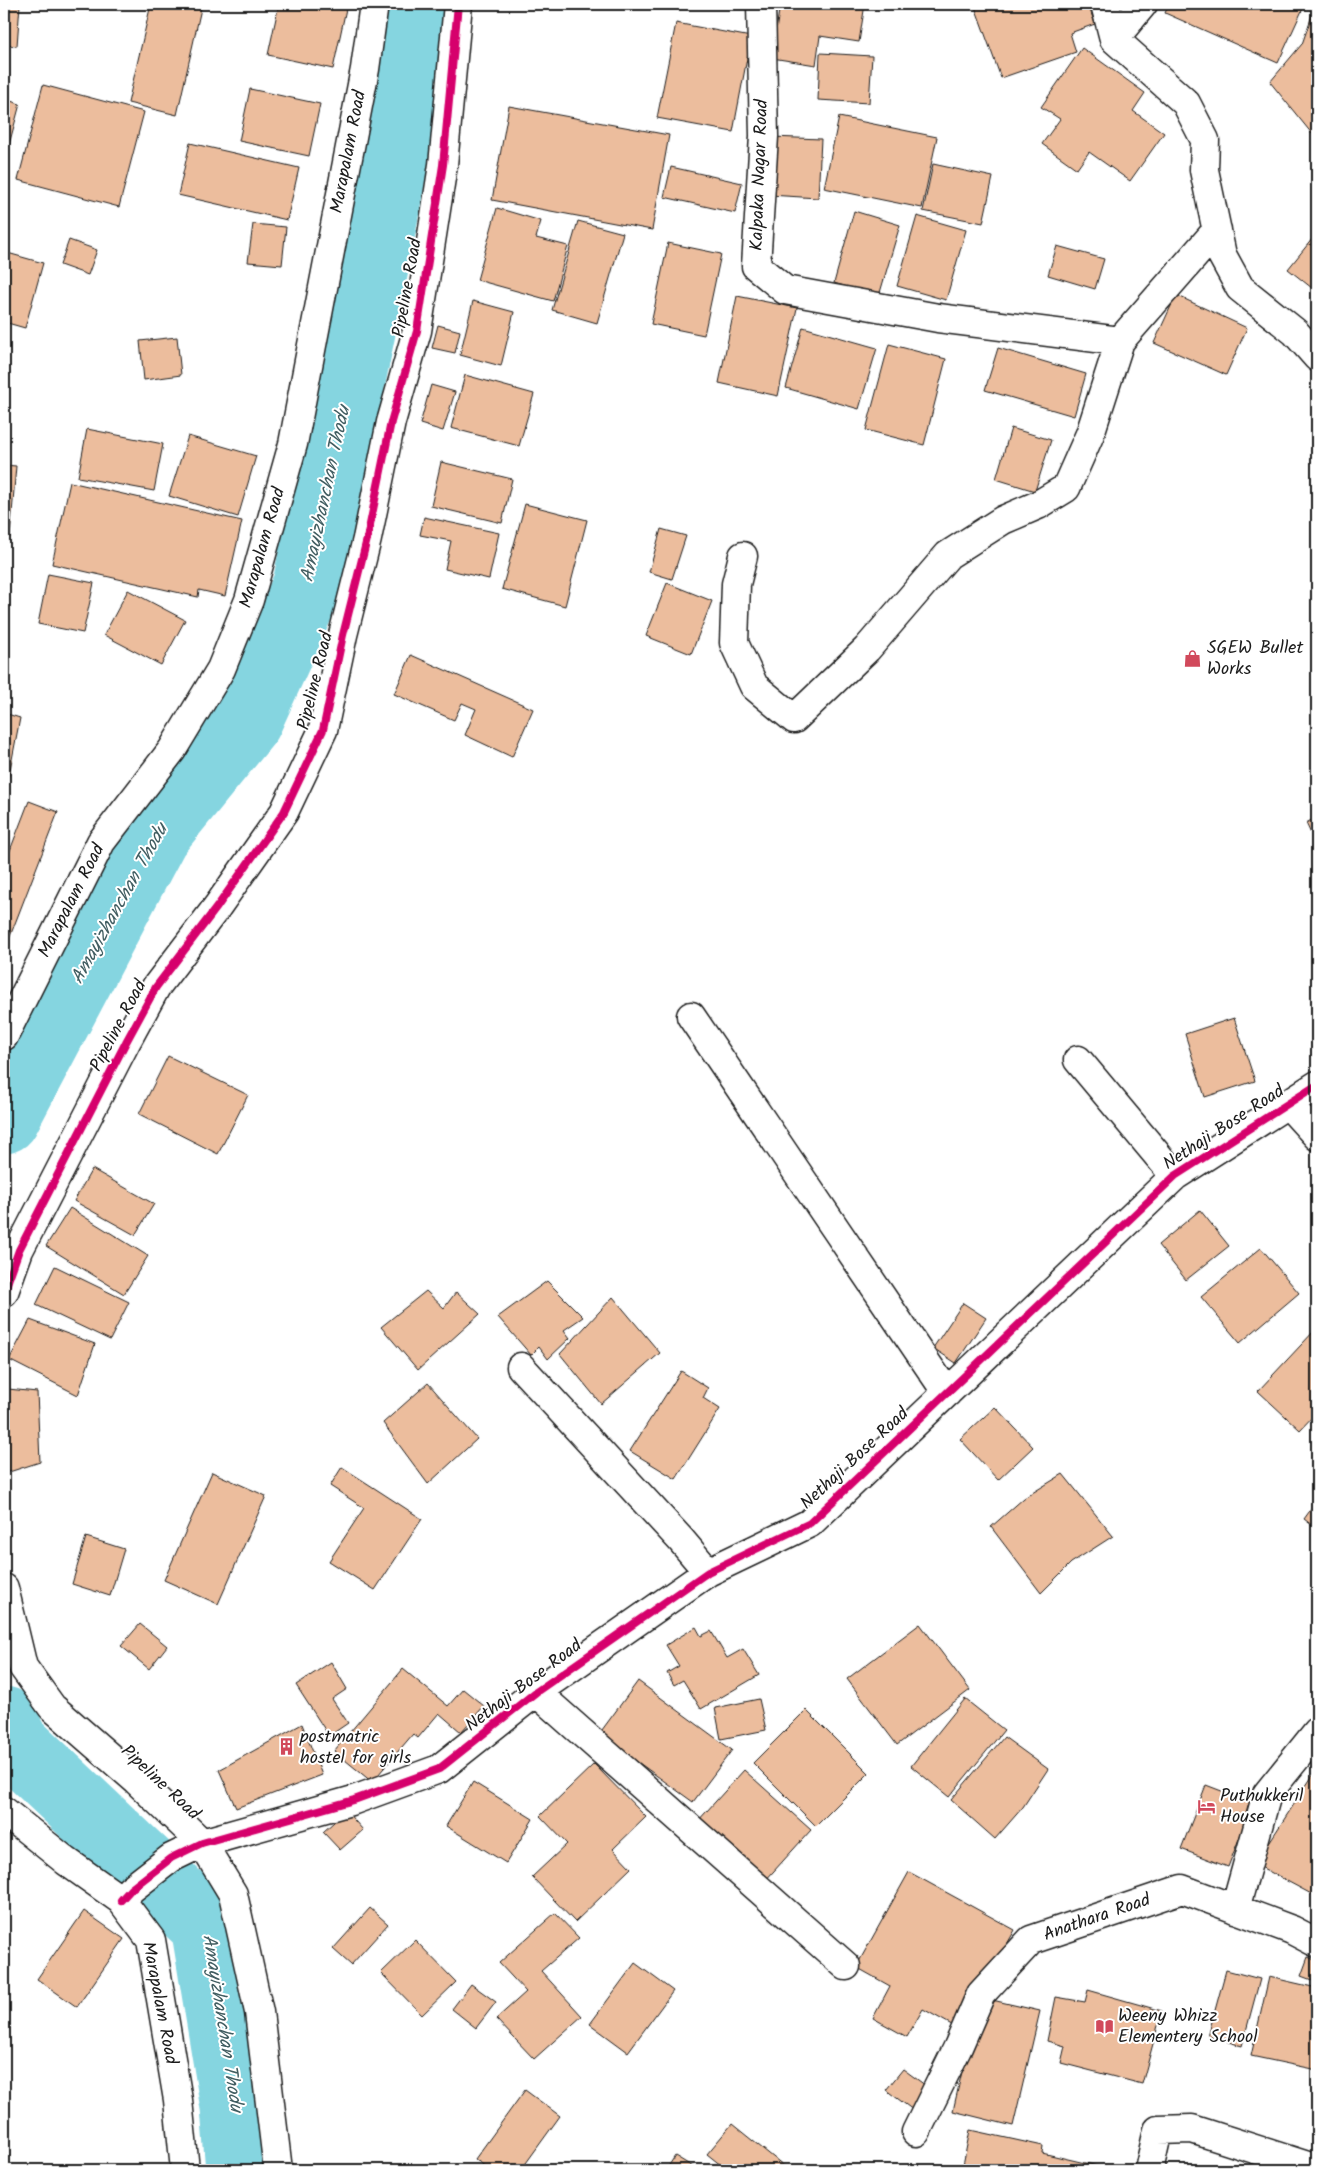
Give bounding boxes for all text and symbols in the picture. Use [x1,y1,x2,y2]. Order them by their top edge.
street label: Marapalam Road [323,87,375,216]
street label: Kalpaka Nagar Road [743,98,777,251]
street label: Pipeline Road [385,235,431,340]
water label: Amayizhanchan Thodu [293,401,360,585]
street label: Marapalam Road [232,483,294,612]
street label: Pipeline Road [290,628,342,733]
place label: SGEW Bullet Works [1207,634,1304,684]
shop icon: SGEW Bullet Works [1183,648,1203,668]
water label: Amayizhanchan Thodu [63,817,178,990]
street label: Marapalam Road [31,838,114,963]
street label: Pipeline Road [83,974,156,1077]
street label: Nethaji Bose Road [1157,1077,1291,1178]
street label: Nethaji Bose Road [794,1400,917,1517]
street label: Nethaji Bose Road [459,1632,589,1740]
place label: postmatric hostel for girls [299,1723,411,1773]
building icon: postmatric hostel for girls [276,1737,296,1757]
street label: Pipeline Road [113,1738,207,1829]
place label: Puthukkeril House [1220,1782,1304,1832]
hotel icon: Puthukkeril House [1196,1796,1216,1816]
street label: Anathara Road [1039,1886,1156,1950]
water label: Amayizhanchan Thodu [193,1932,251,2116]
street label: Marapalam Road [133,1939,185,2068]
place label: Weeny Whizz Elementery School [1118,2002,1258,2052]
library icon: Weeny Whizz Elementery School [1094,2016,1114,2036]

